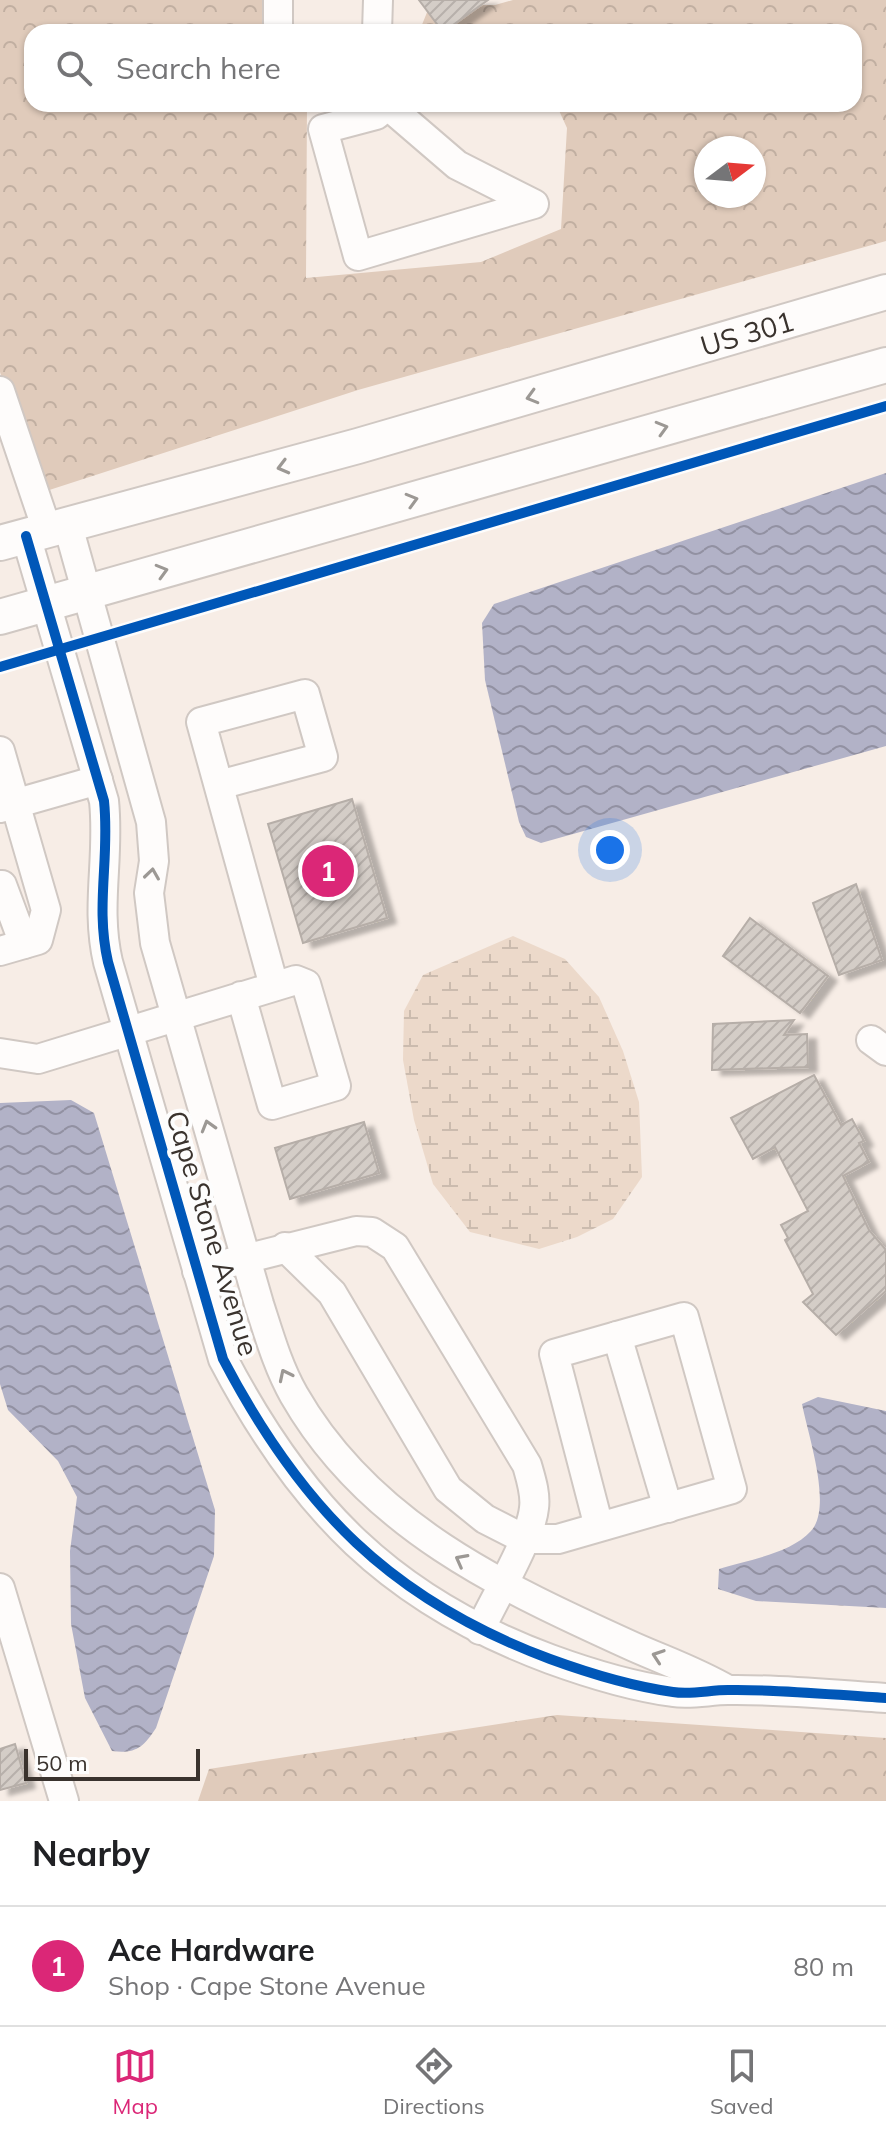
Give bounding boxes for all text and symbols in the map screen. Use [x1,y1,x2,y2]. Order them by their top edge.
search box [24,24,862,112]
icon: search [52,46,96,90]
text: Search here [116,49,281,87]
north arrow [694,136,766,208]
street label: US 301 [696,302,798,363]
one-way arrow [525,387,539,404]
one-way arrow [655,421,669,438]
one-way arrow [276,458,290,474]
one-way arrow [405,493,419,509]
one-way arrow [155,564,169,580]
your location [590,830,630,870]
pin: 1 [302,841,354,901]
one-way arrow [143,868,160,881]
street label: Cape Stone Avenue [159,1106,267,1360]
one-way arrow [201,1120,217,1134]
one-way arrow [279,1368,294,1383]
one-way arrow [455,1554,470,1569]
one-way arrow [652,1649,666,1666]
scale bar [24,1745,200,1781]
text: 50 m [36,1749,87,1777]
text: Nearby [32,1832,150,1875]
text: Ace Hardware [108,1931,315,1969]
text: 1 [50,1950,66,1983]
text: 80 m [793,1950,854,1983]
text: Shop · Cape Stone Avenue [108,1969,426,2002]
tab: Map [113,2044,158,2120]
tab: Directions [383,2044,485,2120]
tab: Saved [710,2044,773,2120]

